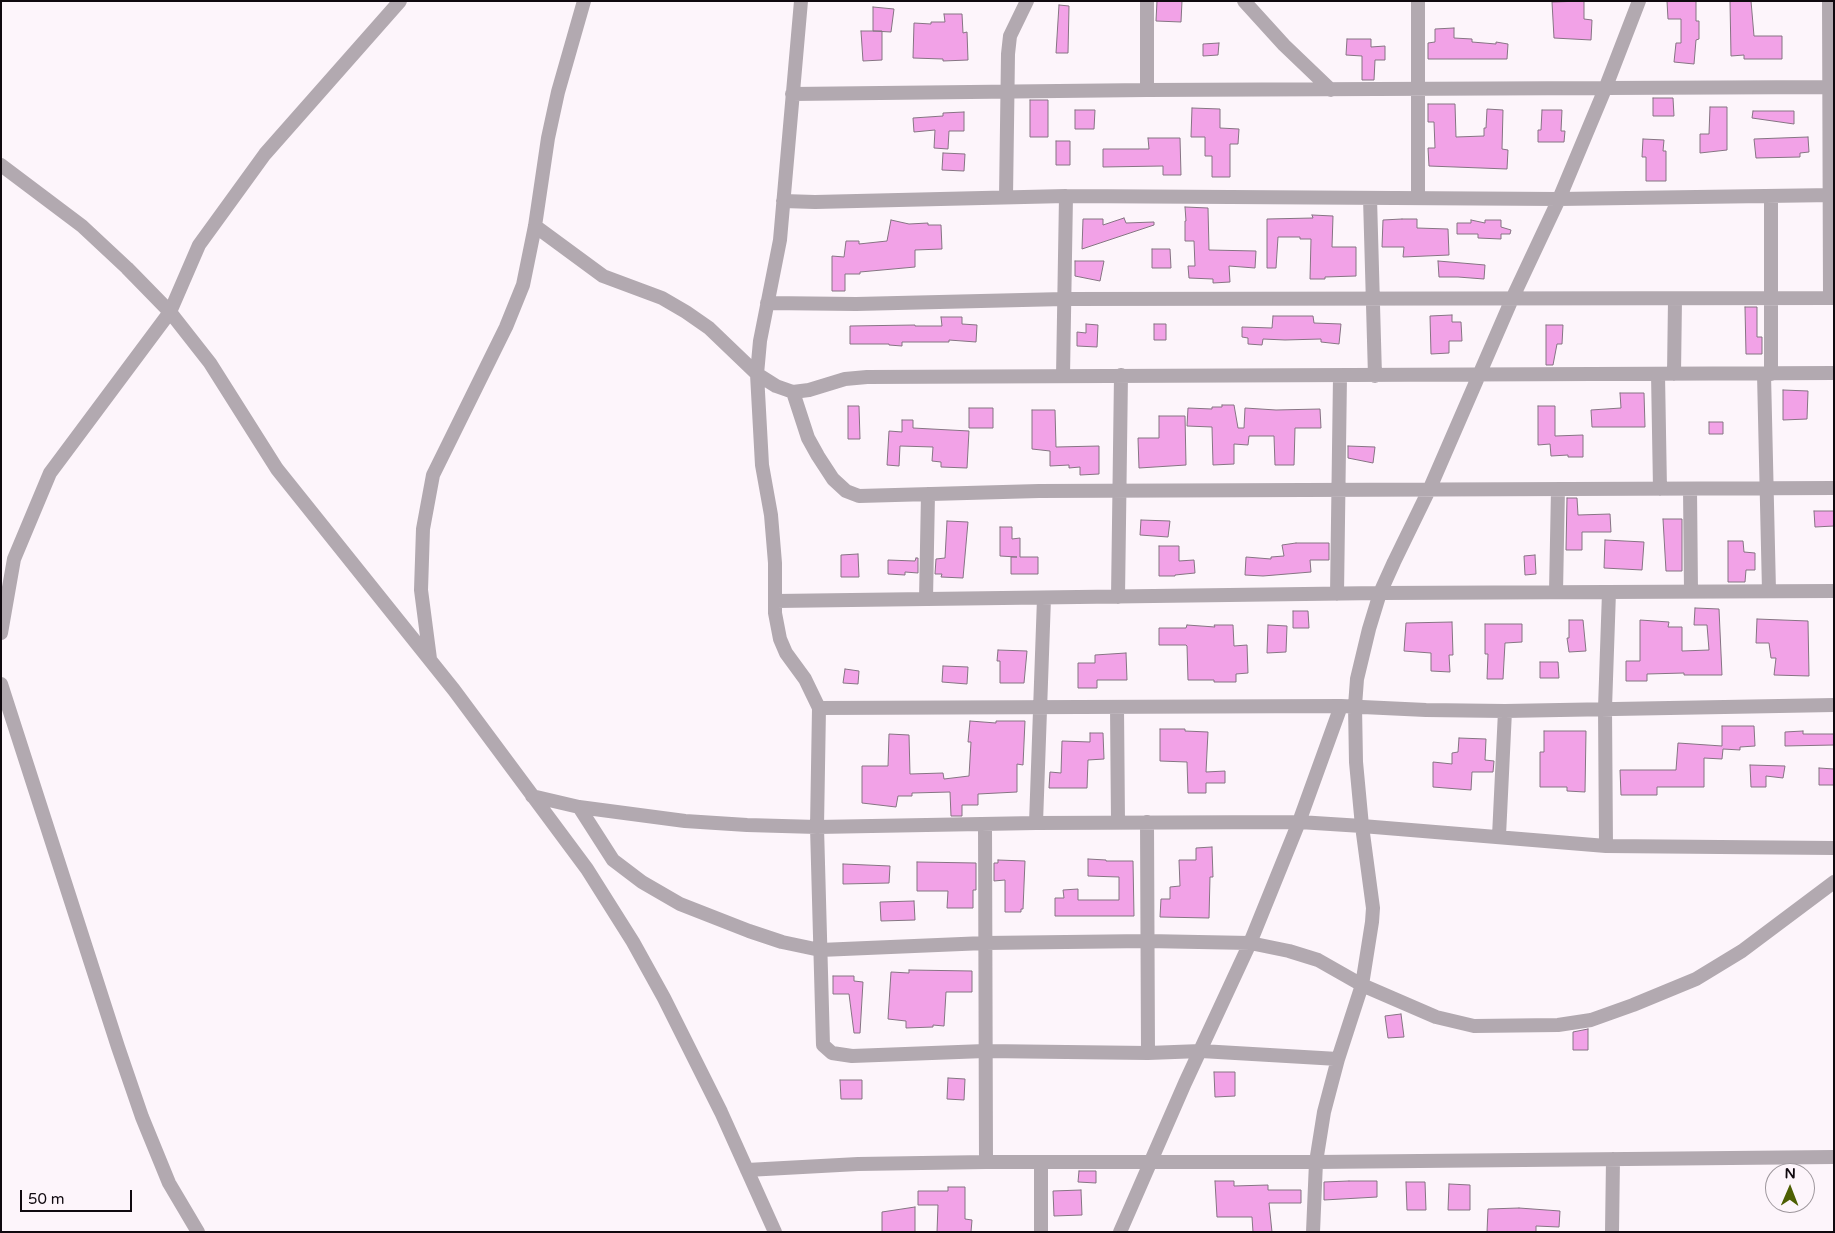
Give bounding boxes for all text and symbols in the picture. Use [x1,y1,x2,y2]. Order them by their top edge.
north arrow [1765,1163,1815,1213]
text: N [1784,1165,1796,1182]
scale bar [22,1180,135,1212]
text: 50 m [28,1190,65,1208]

